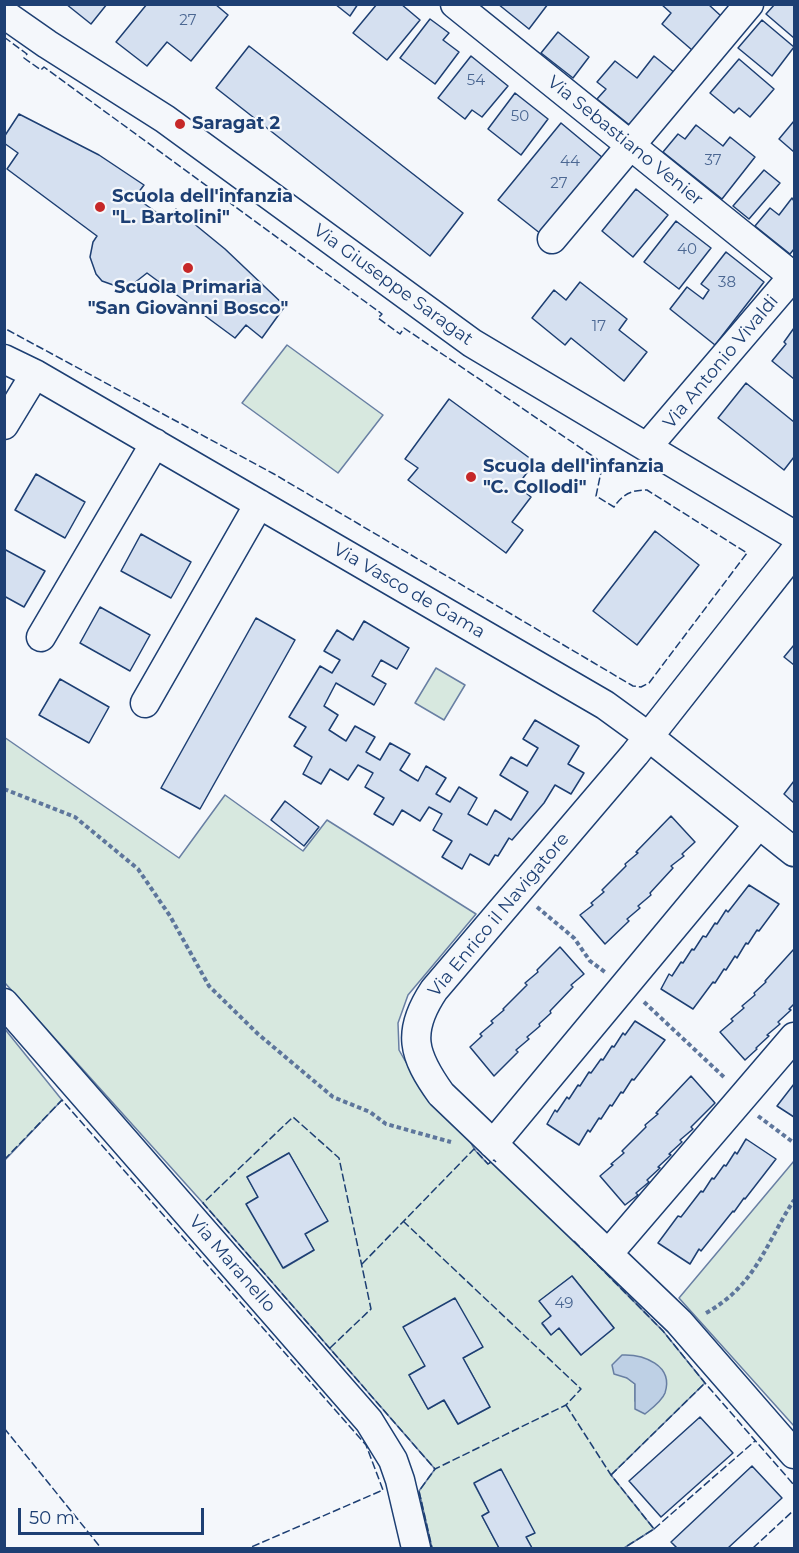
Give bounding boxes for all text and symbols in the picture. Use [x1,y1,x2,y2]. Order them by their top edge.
house number: 27 [179,12,197,30]
street label: Via Sebastiano Venier [543,71,707,211]
house number: 54 [467,72,485,90]
house number: 50 [511,108,529,126]
place label: Saragat 2 [192,113,280,135]
marker: Saragat 2 [173,117,187,131]
house number: 37 [704,152,722,170]
house number: 44 [560,153,580,171]
house number: 27 [550,175,568,193]
place label: Scuola dell'infanzia "L. Bartolini" [112,186,293,228]
marker: Scuola dell'infanzia "L. Bartolini" [93,200,107,214]
street label: Via Giuseppe Saragat [309,220,477,350]
house number: 40 [677,241,697,259]
marker: Scuola Primaria "San Giovanni Bosco" [181,261,195,275]
house number: 38 [718,274,736,292]
place label: Scuola Primaria "San Giovanni Bosco" [88,277,288,320]
street label: Via Antonio Vivaldi [659,291,783,433]
house number: 17 [592,318,606,336]
place label: Scuola dell'infanzia "C. Collodi" [483,456,664,498]
marker: Scuola dell'infanzia "C. Collodi" [464,470,478,484]
street label: Via Vasco de Gama [329,539,489,643]
street label: Via Enrico il Navigatore [424,829,574,1001]
street label: Via Maranello [184,1211,280,1317]
house number: 49 [555,1295,573,1313]
scale bar [21,1496,207,1534]
text: 50 m [29,1507,75,1529]

